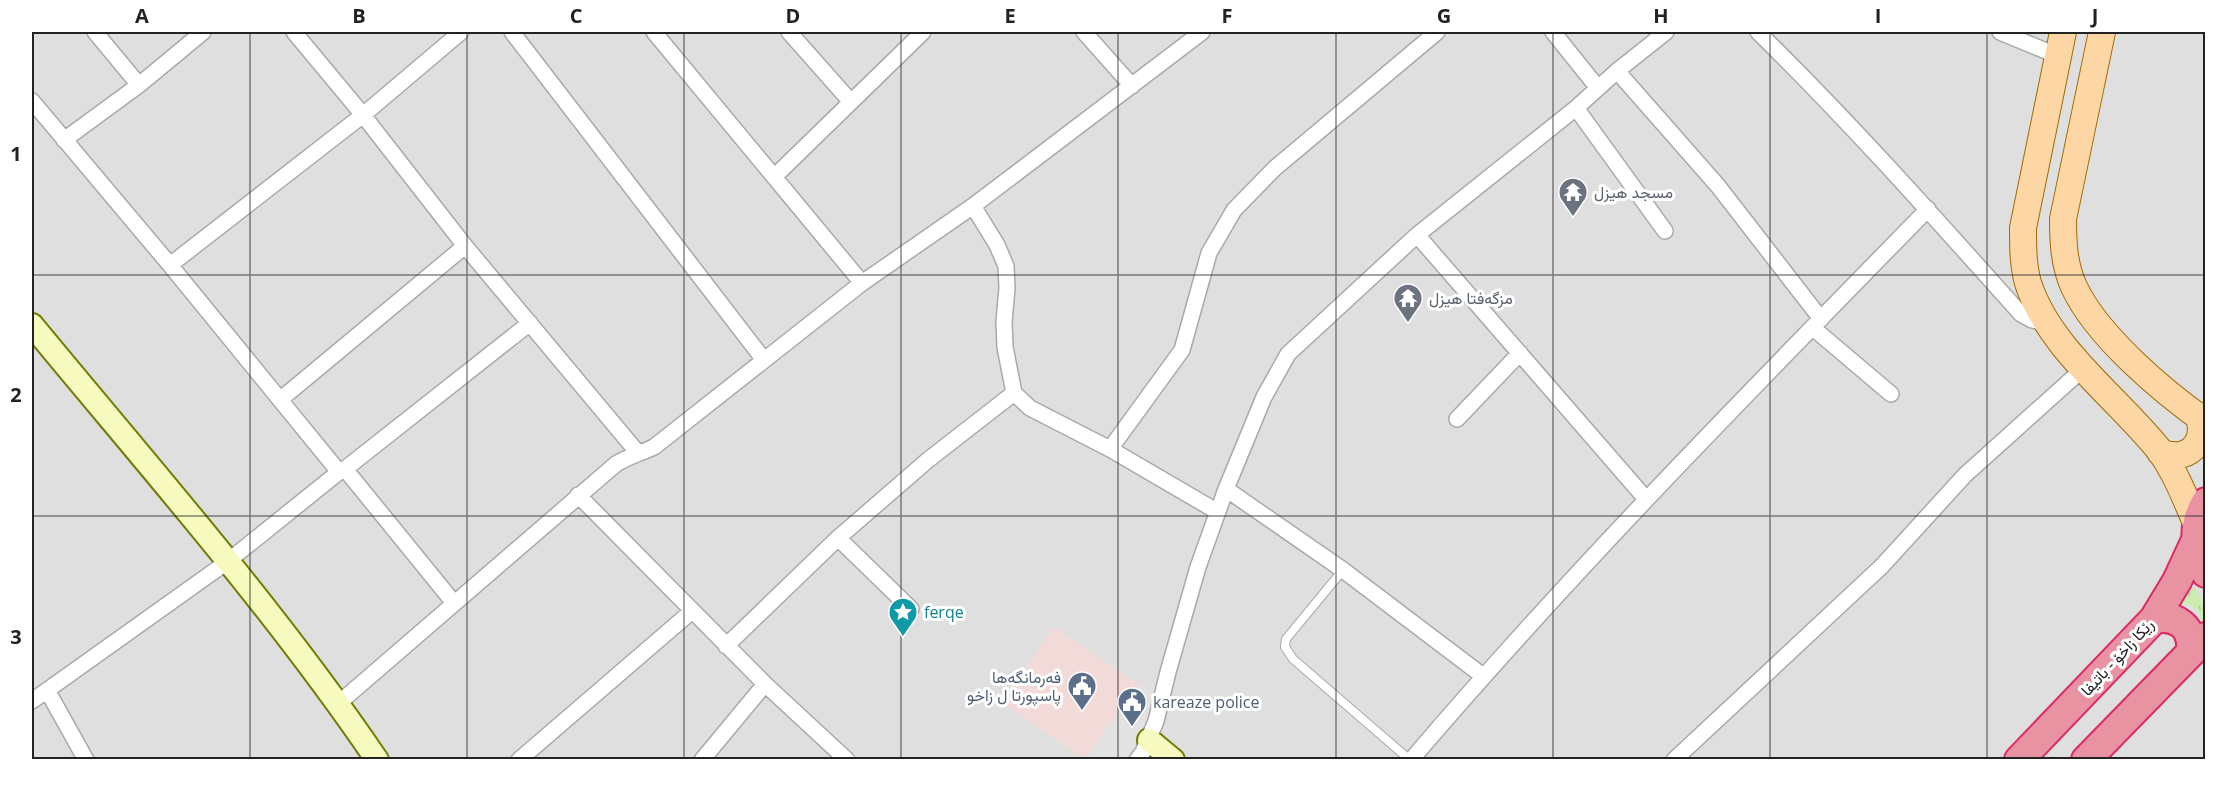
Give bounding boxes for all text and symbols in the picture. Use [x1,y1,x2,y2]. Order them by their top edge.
text: A [135,2,149,29]
text: B [352,2,366,29]
text: C [570,2,583,29]
text: D [786,2,800,29]
text: E [1004,2,1016,29]
text: F [1222,2,1232,29]
text: G [1437,2,1451,29]
text: H [1653,2,1669,29]
text: I [1875,2,1881,29]
text: J [2090,2,2098,29]
text: 1 [10,140,22,167]
temple icon: مسجد هيزل [1557,176,1589,218]
place label: مسجد هيزل [1594,181,1673,203]
temple icon: مزگەفتا هیزل [1392,282,1424,324]
place label: مزگەفتا هیزل [1429,287,1513,309]
text: 2 [10,381,22,408]
place icon: ferqe [887,596,919,638]
place label: ferqe [924,601,964,623]
street label: رێکا زاخۆ - باتیفا [2075,614,2159,700]
text: 3 [10,623,22,650]
place label: فەرمانگەها پاسپورتا ل زاخو [967,666,1061,707]
public building icon: فەرمانگەها پاسپورتا ل زاخو [1066,670,1098,712]
public building icon: kareaze police [1116,686,1148,728]
place label: kareaze police [1153,691,1260,713]

